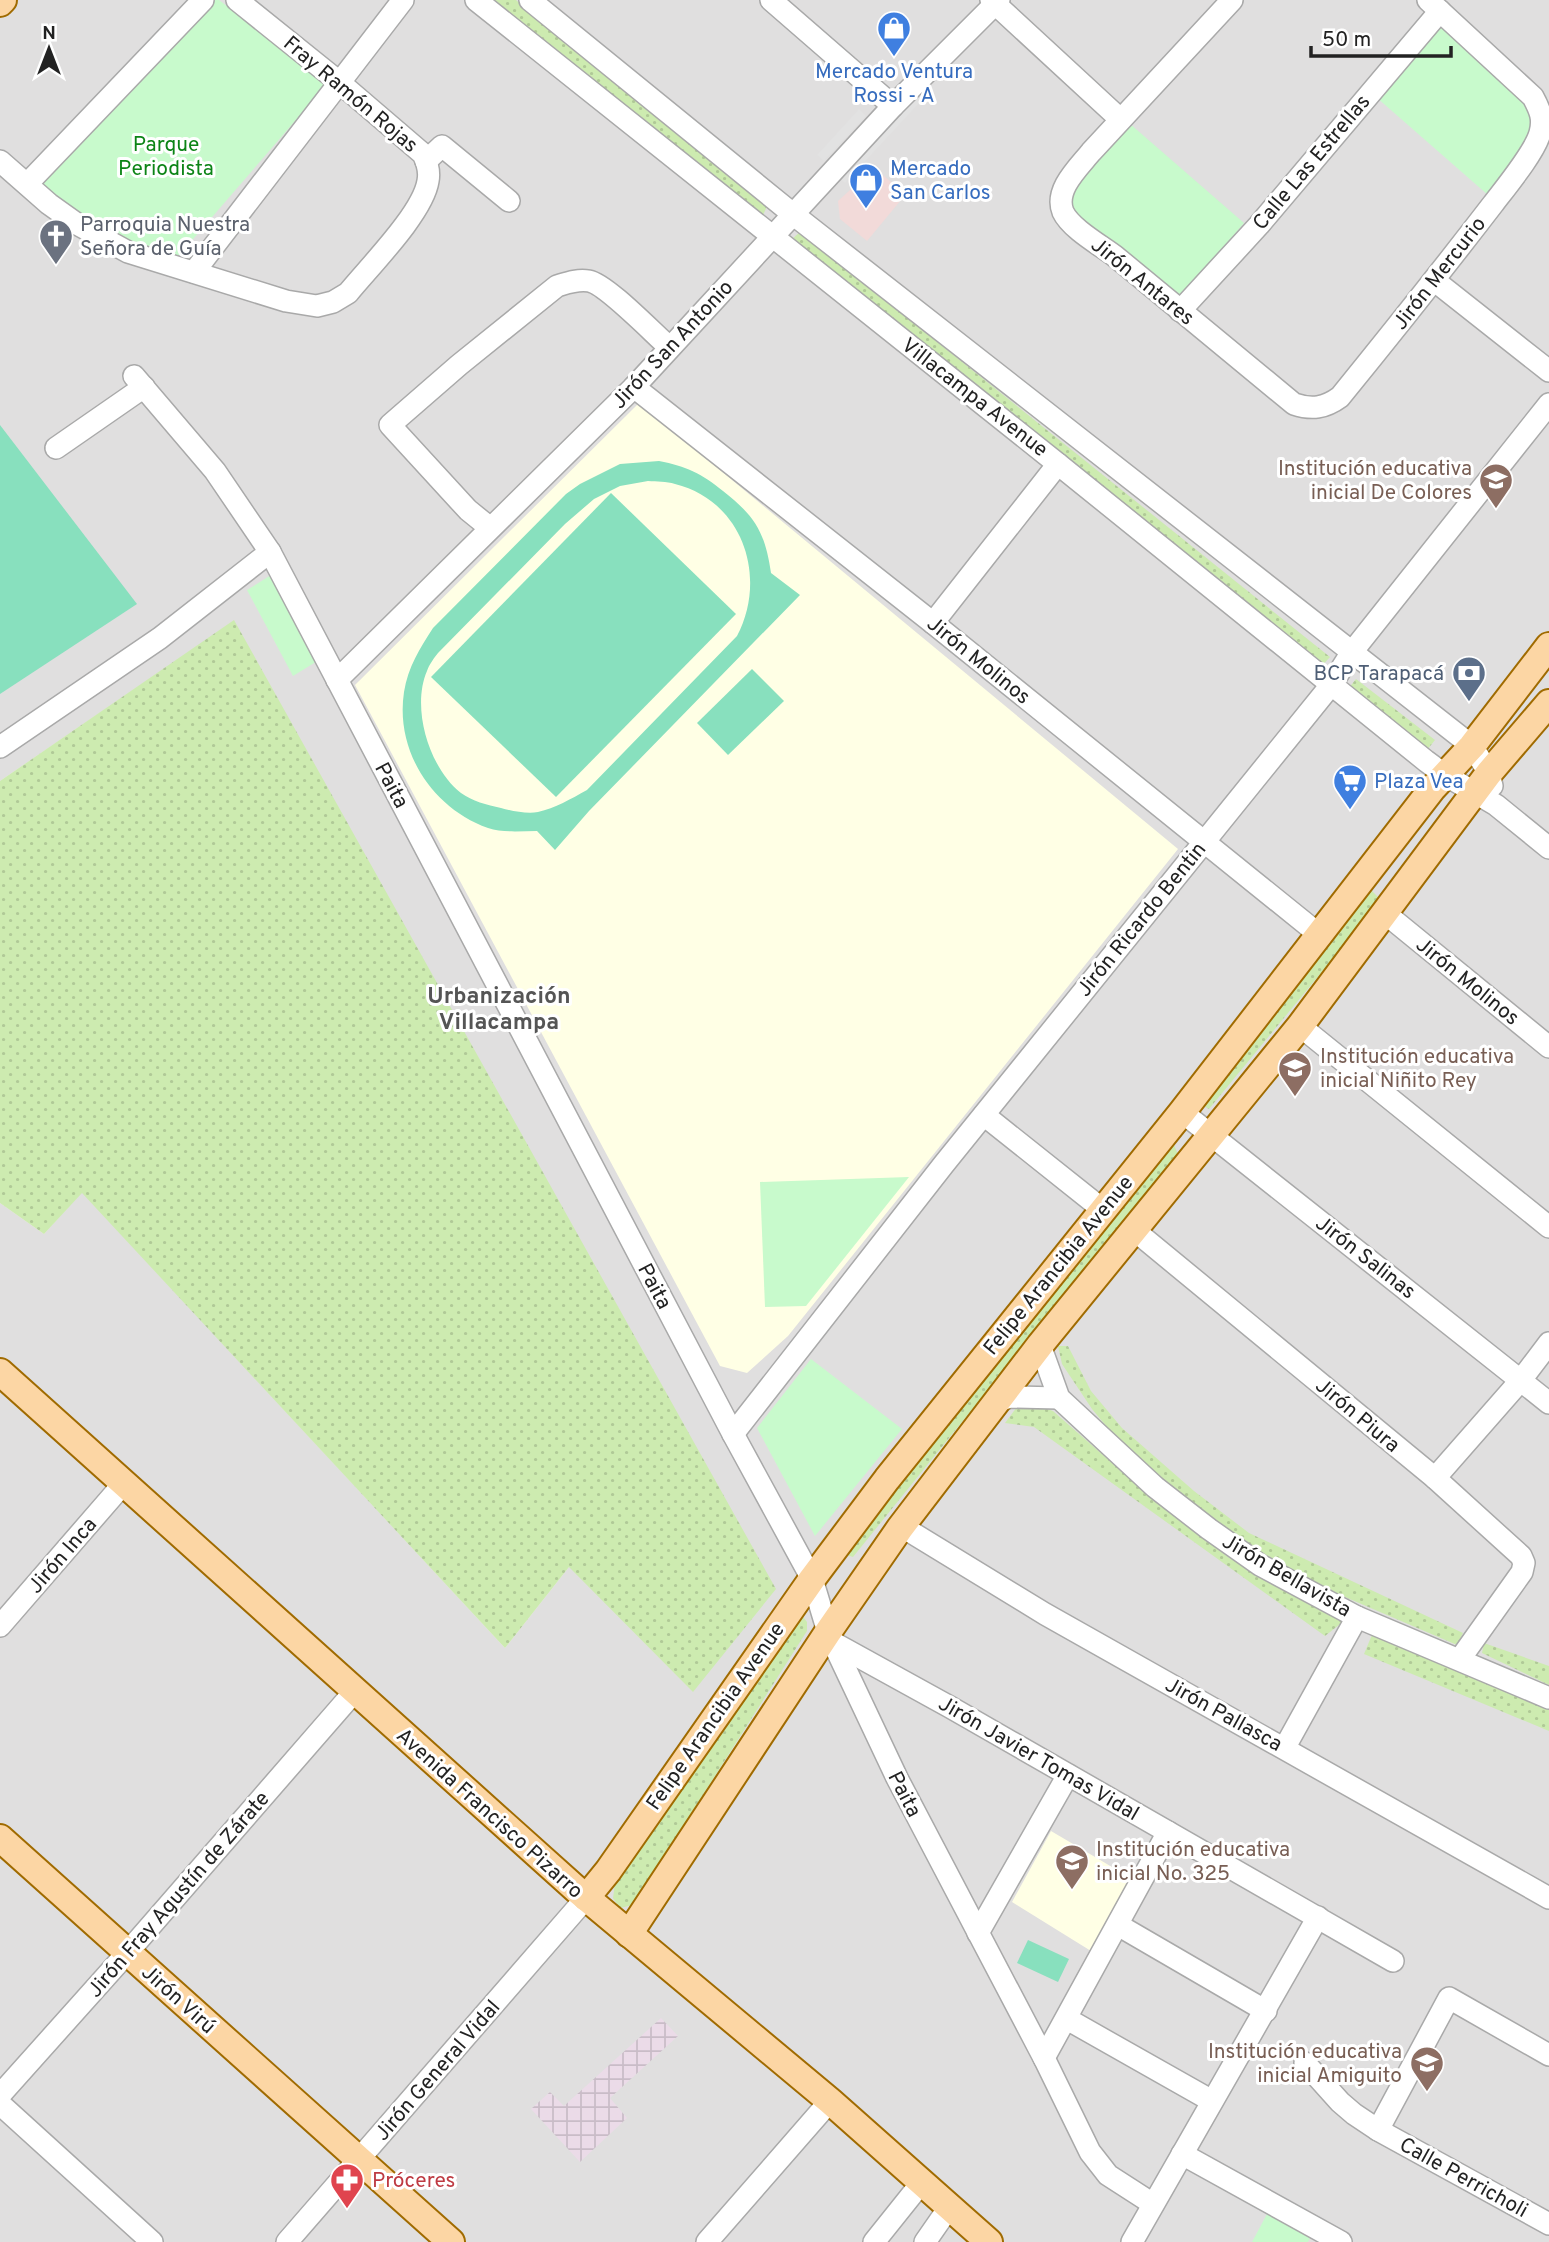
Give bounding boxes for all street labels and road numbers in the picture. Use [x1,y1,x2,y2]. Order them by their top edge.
street label: Fray Ramón Rojas [277,31,423,160]
street label: Calle Las Estrellas [1247,89,1377,236]
street label: Jirón Mercurio [1388,212,1493,336]
street label: Jirón Antares [1085,232,1199,332]
street label: Jirón San Antonio [606,275,740,415]
street label: Villacampa Avenue [895,333,1053,464]
street label: Jirón Molinos [921,611,1035,711]
street label: Paita [367,758,414,813]
street label: Jirón Ricardo Bentin [1071,837,1213,1003]
street label: Jirón Molinos [1410,932,1524,1032]
street label: Felipe Arancibia Avenue [978,1171,1140,1361]
street label: Jirón Salinas [1309,1211,1421,1306]
street label: Paita [630,1259,677,1314]
street label: Jirón Piura [1309,1373,1405,1459]
street label: Jirón Inca [23,1512,104,1600]
street label: Jirón Bellavista [1217,1528,1356,1624]
street label: Felipe Arancibia Avenue [641,1618,791,1816]
street label: Jirón Pallasca [1160,1672,1287,1759]
street label: Jirón Javier Tomas Vidal [933,1691,1144,1828]
street label: Avenida Francisco Pizarro [390,1723,588,1905]
street label: Paita [881,1767,927,1822]
street label: Jirón Fray Agustín de Zárate [82,1786,276,2004]
street label: Jirón Virú [135,1960,221,2041]
street label: Jirón General Vidal [369,1995,507,2147]
street label: Calle Perricholi [1394,2132,1532,2225]

